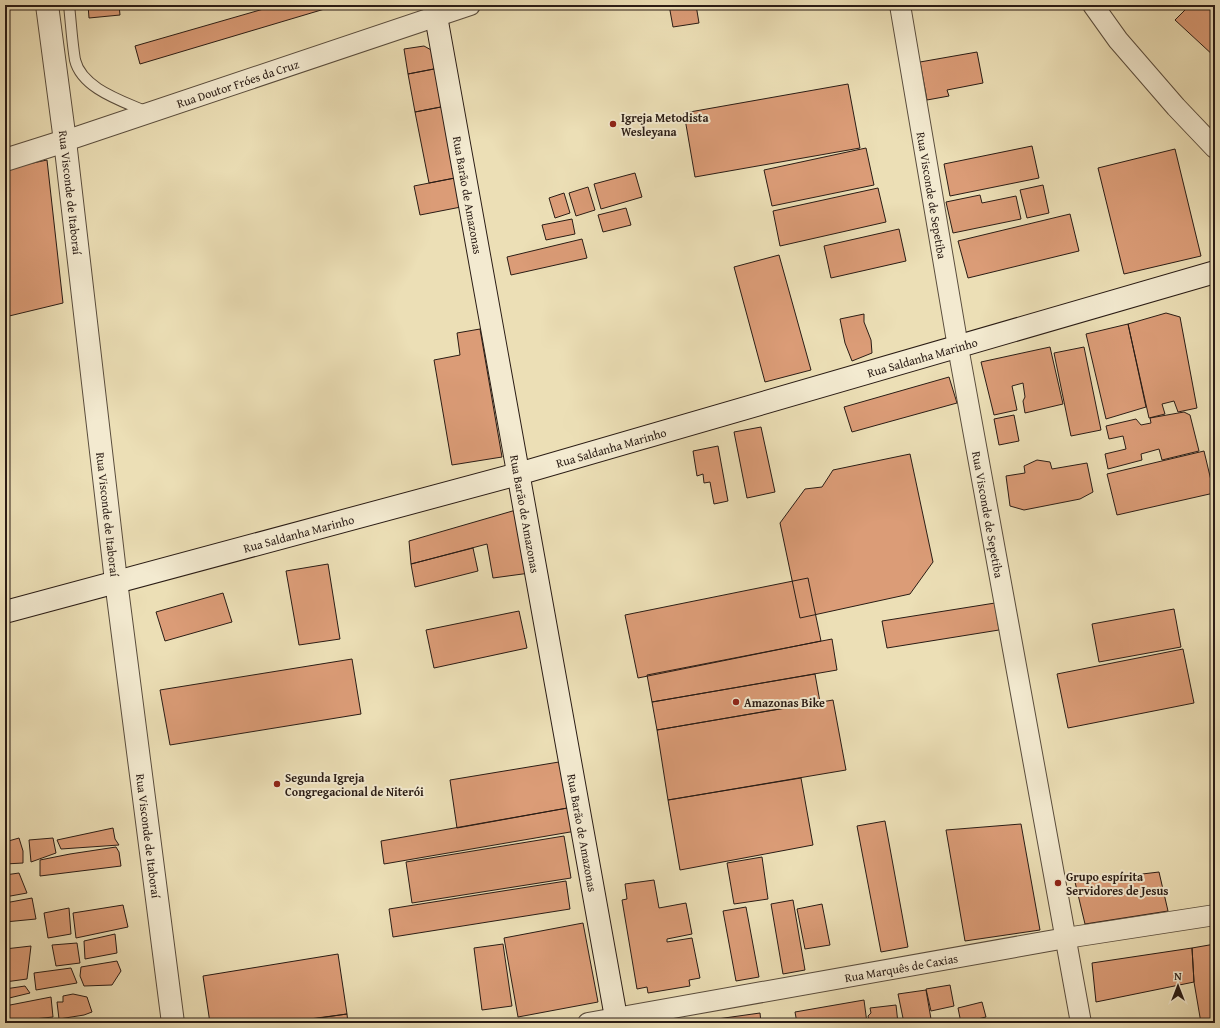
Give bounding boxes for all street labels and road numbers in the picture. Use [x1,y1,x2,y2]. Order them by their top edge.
street label: Rua Doutor Fróes da Cruz [174,55,301,111]
street label: Rua Visconde de Itaboraí [55,129,87,256]
street label: Rua Visconde de Sepetiba [913,131,951,260]
street label: Rua Barão de Amazonas [449,135,487,256]
street label: Rua Saldanha Marinho [865,333,979,381]
street label: Rua Saldanha Marinho [554,423,668,471]
street label: Rua Visconde de Sepetiba [969,450,1008,579]
street label: Rua Visconde de Itaboraí [93,451,124,578]
street label: Rua Barão de Amazonas [507,453,544,574]
street label: Rua Saldanha Marinho [241,510,356,556]
street label: Rua Barão de Amazonas [564,772,602,893]
street label: Rua Visconde de Itaboraí [132,773,165,900]
street label: Rua Marquês de Caxias [843,949,959,986]

